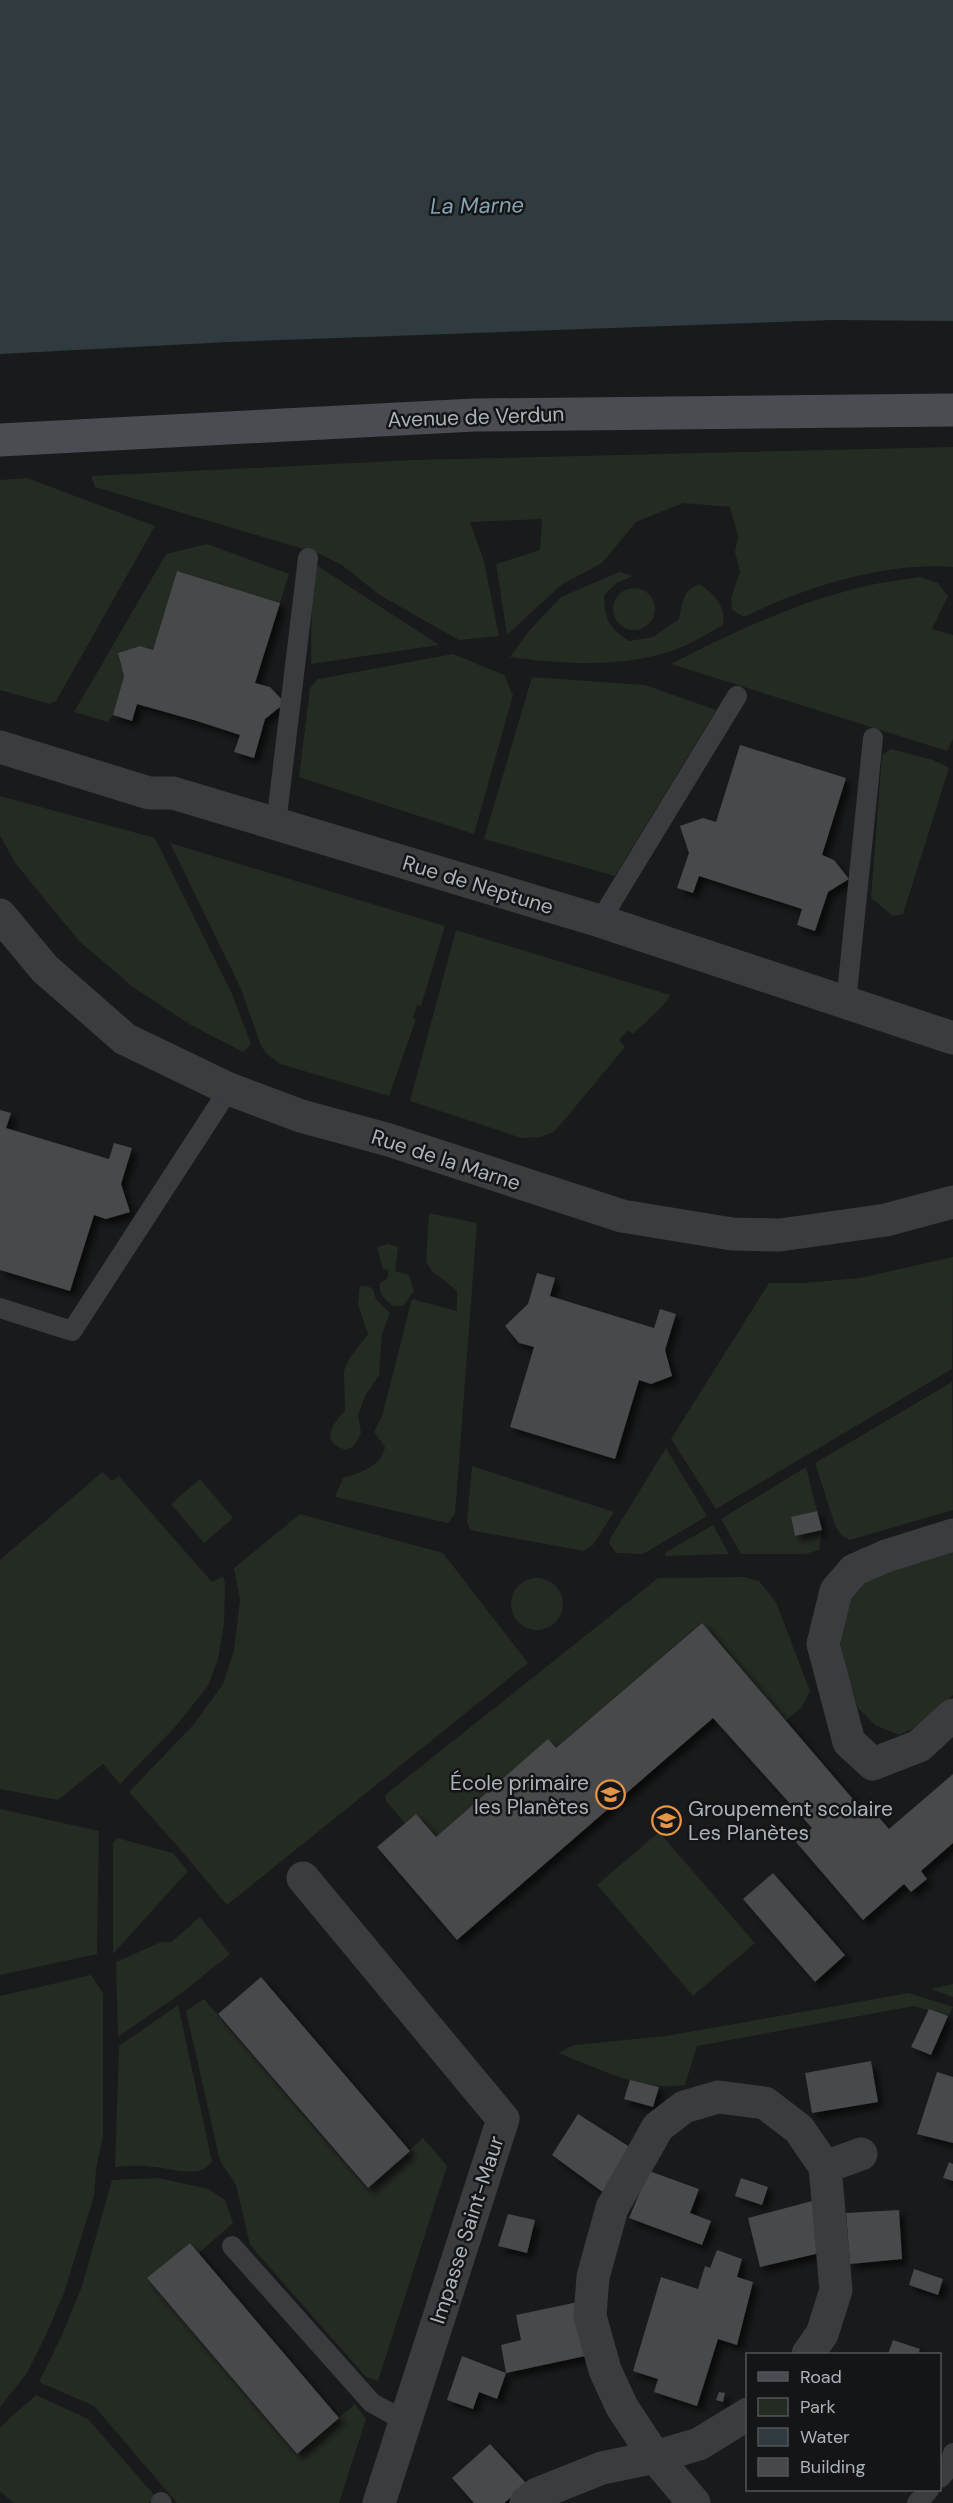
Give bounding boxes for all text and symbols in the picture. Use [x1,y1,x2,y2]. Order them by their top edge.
water label: La Marne [430,190,524,221]
street label: Avenue de Verdun [387,400,565,434]
street label: Rue de Neptune [399,849,557,921]
street label: Rue de la Marne [368,1123,524,1197]
place label: École primaire les Planètes [450,1769,589,1821]
school or university icon: École primaire les Planètes [594,1779,626,1811]
place label: Groupement scolaire Les Planètes [688,1795,893,1847]
school or university icon: Groupement scolaire Les Planètes [651,1805,683,1837]
street label: Impasse Saint-Maur [423,2132,511,2328]
legend [746,2353,941,2491]
text: Road [800,2365,842,2389]
text: Park [800,2395,836,2419]
text: Water [800,2425,850,2449]
text: Building [800,2455,865,2479]

